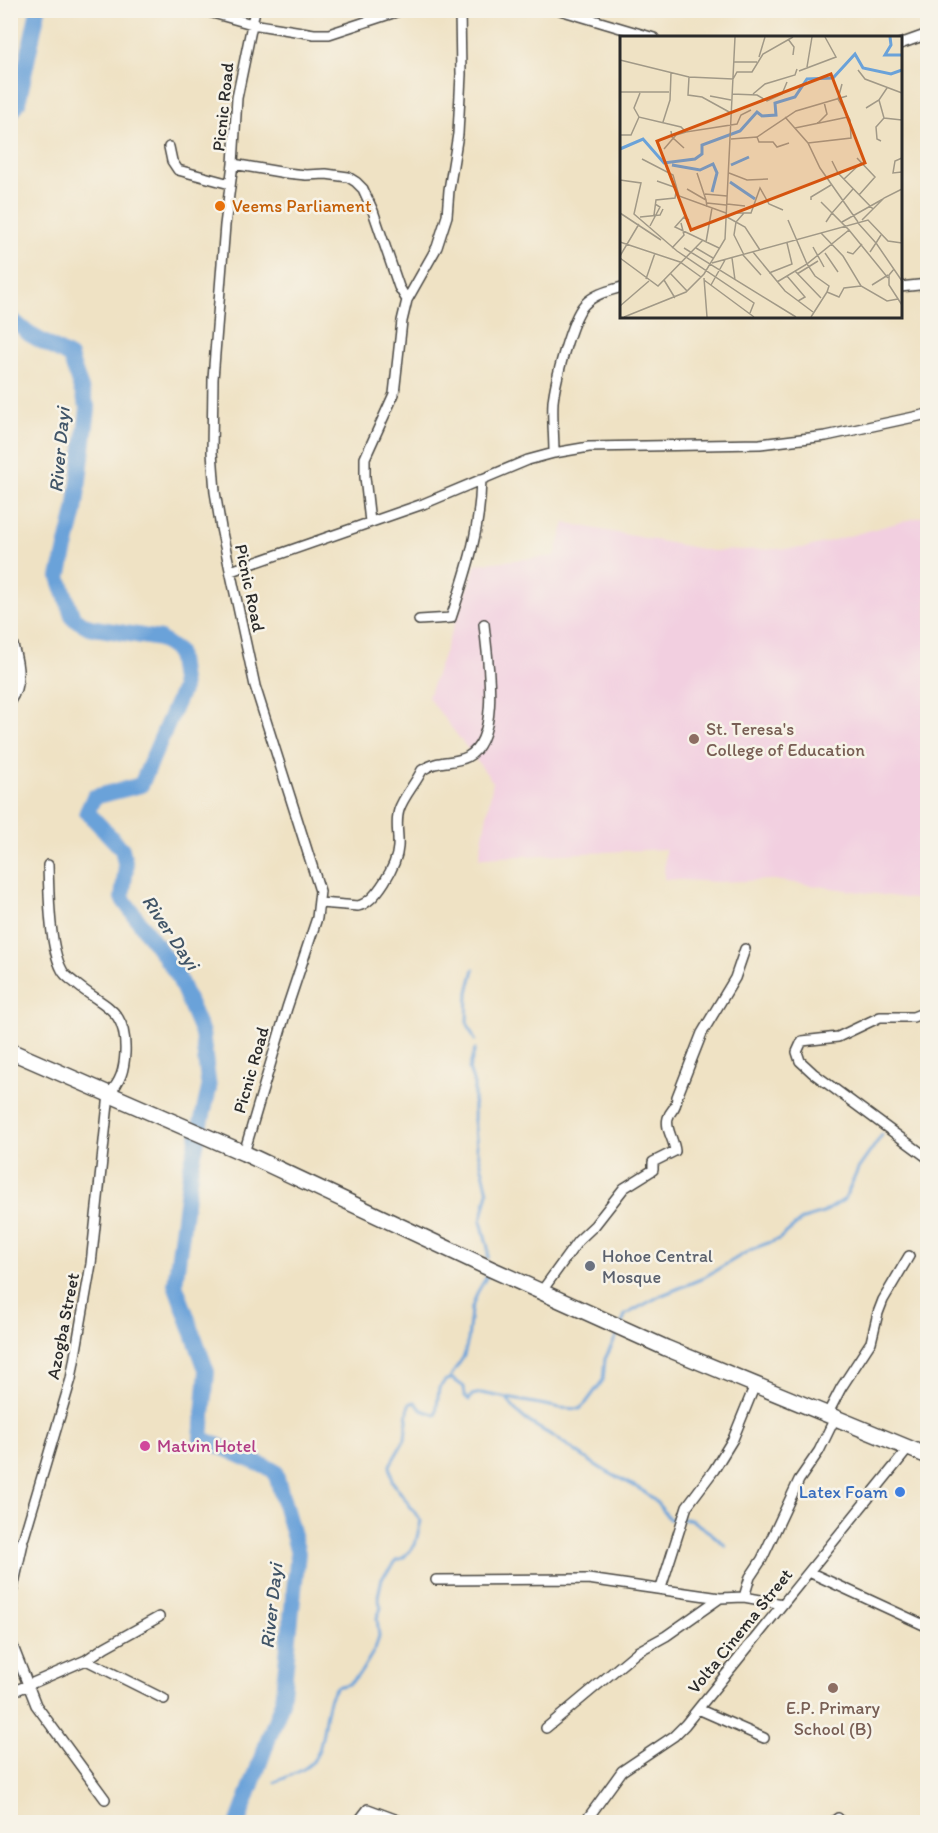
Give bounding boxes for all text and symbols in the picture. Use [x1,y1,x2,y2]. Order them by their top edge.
inset map [620,36,902,318]
street label: Picnic Road [207,61,239,153]
place label: Veems Parliament [232,195,372,217]
marker: Veems Parliament [213,199,227,213]
water label: River Dayi [43,404,75,494]
street label: Picnic Road [230,542,270,634]
place label: St. Teresa's College of Education [706,718,865,761]
marker: St. Teresa's College of Education [687,732,701,746]
water label: River Dayi [137,890,206,976]
street label: Picnic Road [228,1024,274,1116]
place label: Hohoe Central Mosque [602,1245,713,1288]
marker: Hohoe Central Mosque [583,1259,597,1273]
street label: Azogba Street [42,1271,84,1381]
place label: Matvin Hotel [157,1435,256,1457]
marker: Matvin Hotel [138,1439,152,1453]
place label: Latex Foam [799,1481,888,1503]
marker: Latex Foam [893,1485,907,1499]
water label: River Dayi [255,1560,288,1650]
street label: Volta Cinema Street [683,1564,797,1698]
marker: E.P. Primary School (B) [826,1681,840,1695]
place label: E.P. Primary School (B) [786,1697,881,1740]

